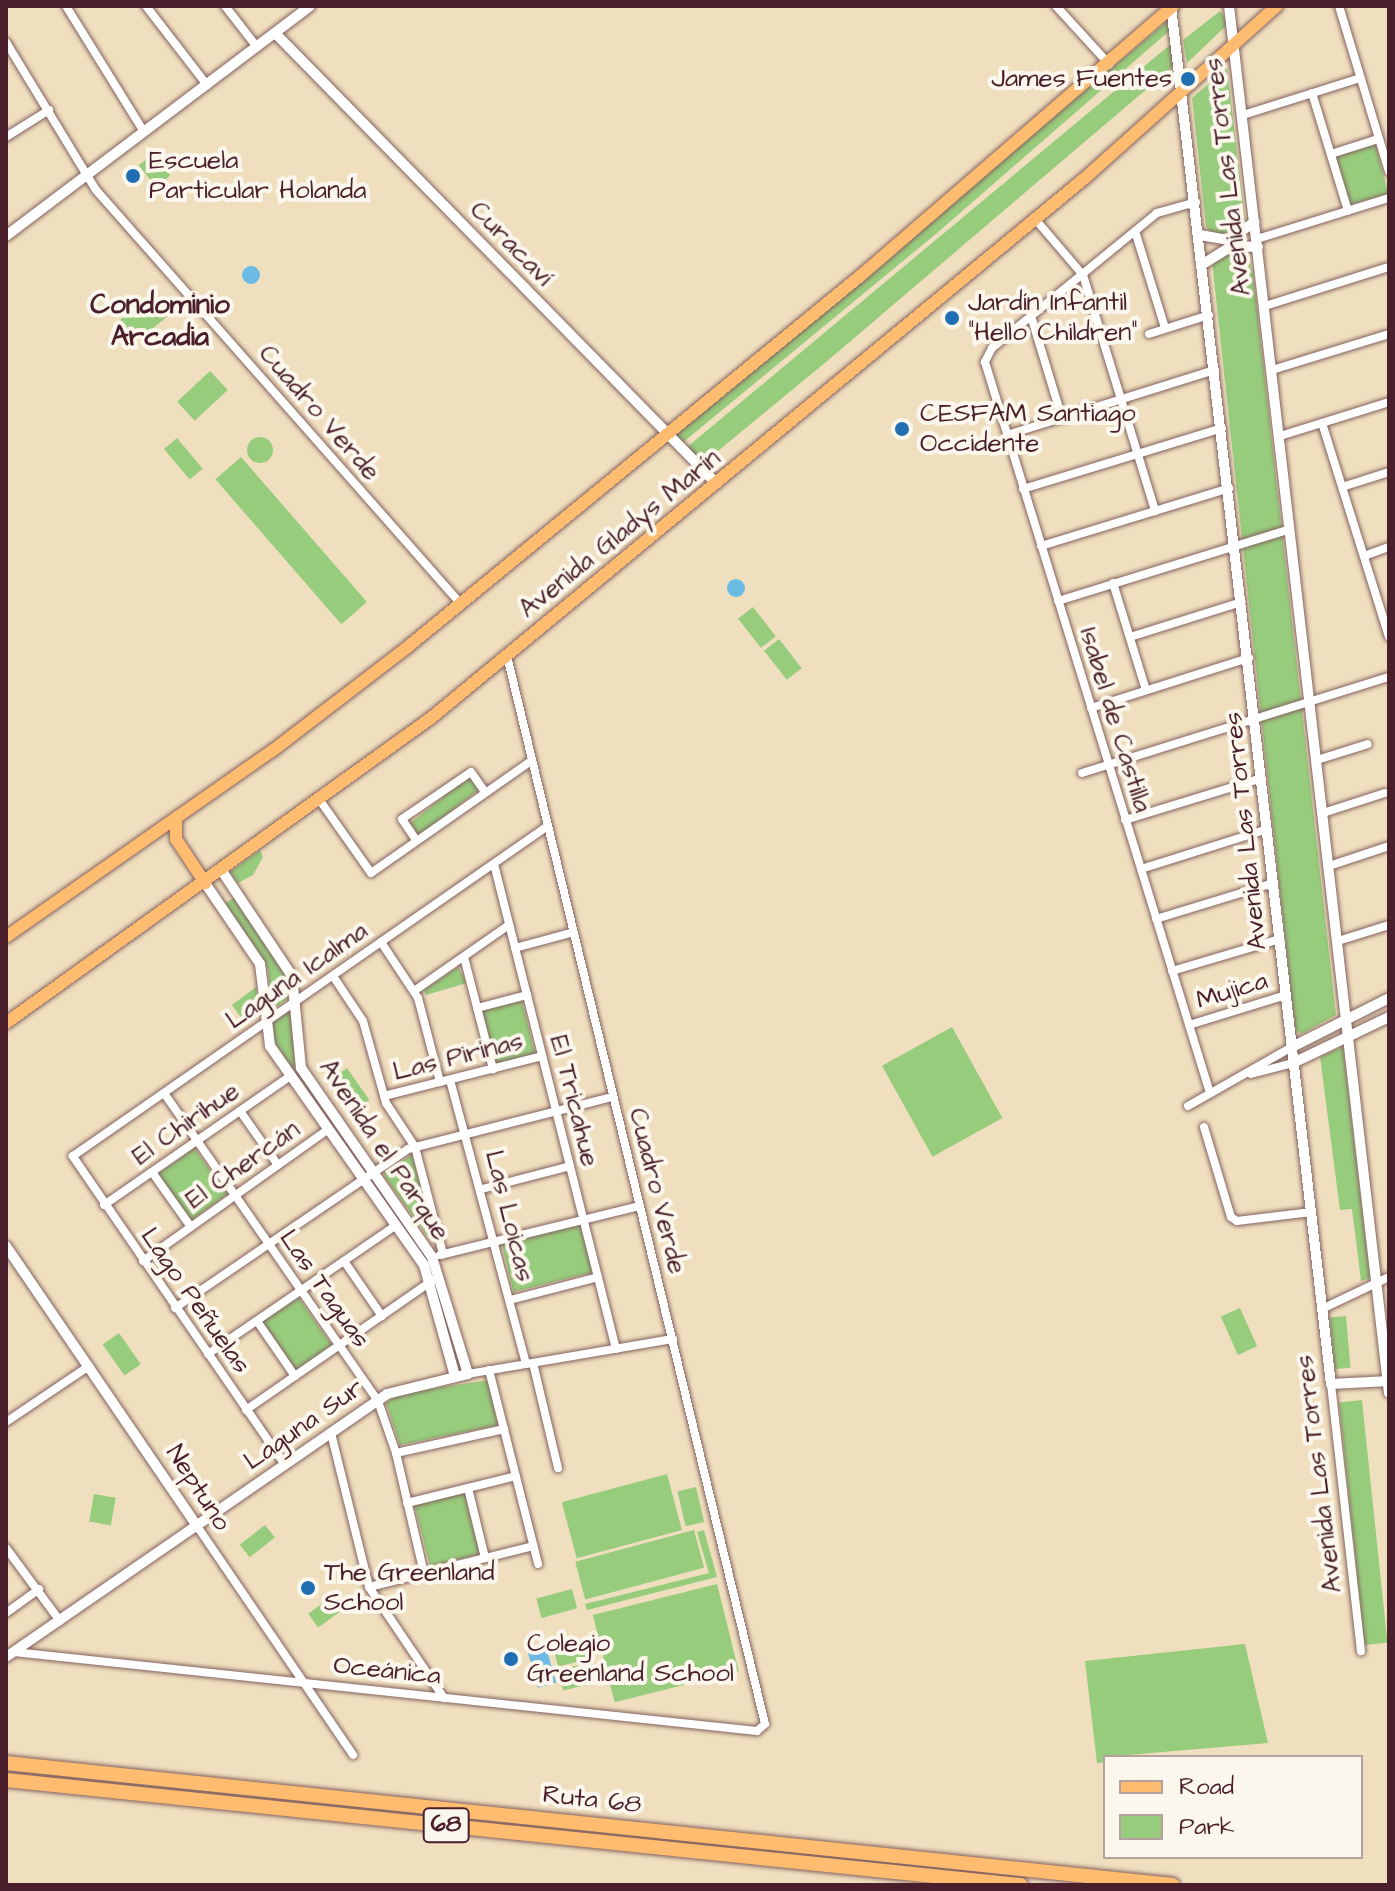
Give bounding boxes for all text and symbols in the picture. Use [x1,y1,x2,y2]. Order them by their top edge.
street label: Avenida Las Torres [1198,56,1258,298]
place label: James Fuentes [991,63,1172,95]
marker: James Fuentes [1179,70,1197,88]
place label: Escuela Particular Holanda [149,145,367,206]
marker: Escuela Particular Holanda [124,167,142,185]
street label: Curacaví [463,195,559,293]
place label: Jardín Infantil "Hello Children" [968,287,1137,348]
district label: Condominio Arcadia [90,288,230,354]
marker: Jardín Infantil "Hello Children" [943,309,961,327]
street label: Cuadro Verde [252,339,386,487]
place label: CESFAM Santiago Occidente [920,398,1136,460]
marker: CESFAM Santiago Occidente [891,418,913,440]
street label: Avenida Gladys Marín [513,443,727,625]
street label: Isabel de Castilla [1072,624,1158,816]
street label: Avenida Las Torres [1218,710,1274,952]
street label: Laguna Icalma [220,916,374,1036]
street label: Mujica [1193,965,1271,1017]
street label: Las Pirinas [390,1026,526,1088]
street label: El Tricahue [543,1032,605,1170]
street label: Avenida el Parque [312,1054,456,1246]
street label: El Chirihue [126,1076,246,1172]
street label: Cuadro Verde [621,1105,693,1277]
street label: El Chercán [180,1114,306,1216]
street label: Las Loicas [478,1147,540,1285]
street label: Lago Peñuelas [133,1222,257,1380]
street label: Las Taguas [272,1224,376,1354]
street label: Avenida Las Torres [1289,1353,1349,1595]
street label: Laguna Sur [238,1372,370,1478]
street label: Neptuno [159,1439,237,1537]
place label: The Greenland School [324,1557,495,1618]
marker: The Greenland School [299,1579,317,1597]
place label: Colegio Greenland School [527,1628,734,1690]
street label: Oceánica [332,1650,442,1692]
marker: Colegio Greenland School [502,1650,520,1668]
legend [1103,1755,1363,1859]
text: Road [1179,1770,1234,1804]
street label: Ruta 68 [541,1779,643,1821]
road number: 68 [422,1805,470,1845]
text: Park [1179,1810,1235,1844]

